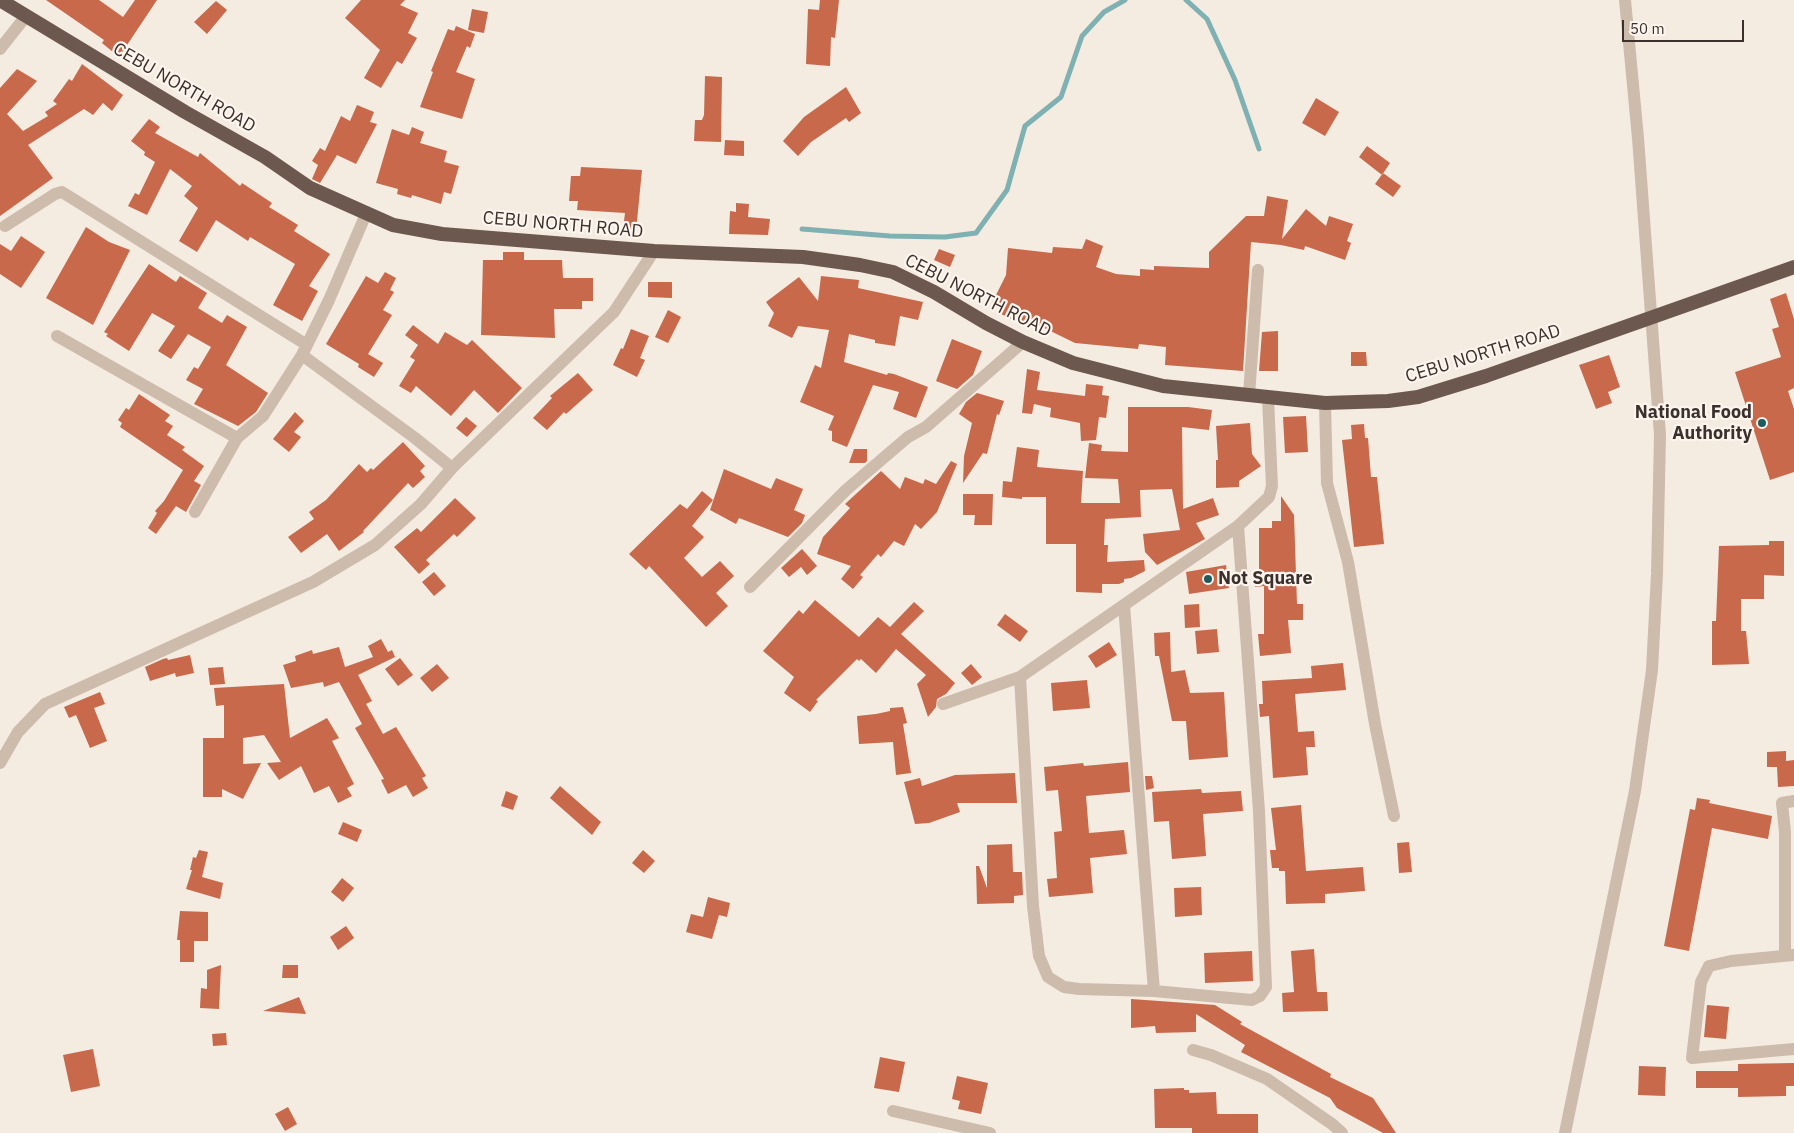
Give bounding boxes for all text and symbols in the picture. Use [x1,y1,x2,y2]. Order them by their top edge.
scale bar [1624,10,1746,42]
text: 50 m [1630,19,1665,38]
street label: CEBU NORTH ROAD [109,38,259,138]
street label: CEBU NORTH ROAD [482,207,644,243]
street label: CEBU NORTH ROAD [901,250,1055,342]
street label: CEBU NORTH ROAD [1403,320,1563,388]
place label: National Food Authority [1635,402,1752,444]
marker: National Food Authority [1756,417,1768,429]
place label: Not Square [1218,568,1313,590]
marker: Not Square [1202,573,1214,585]

